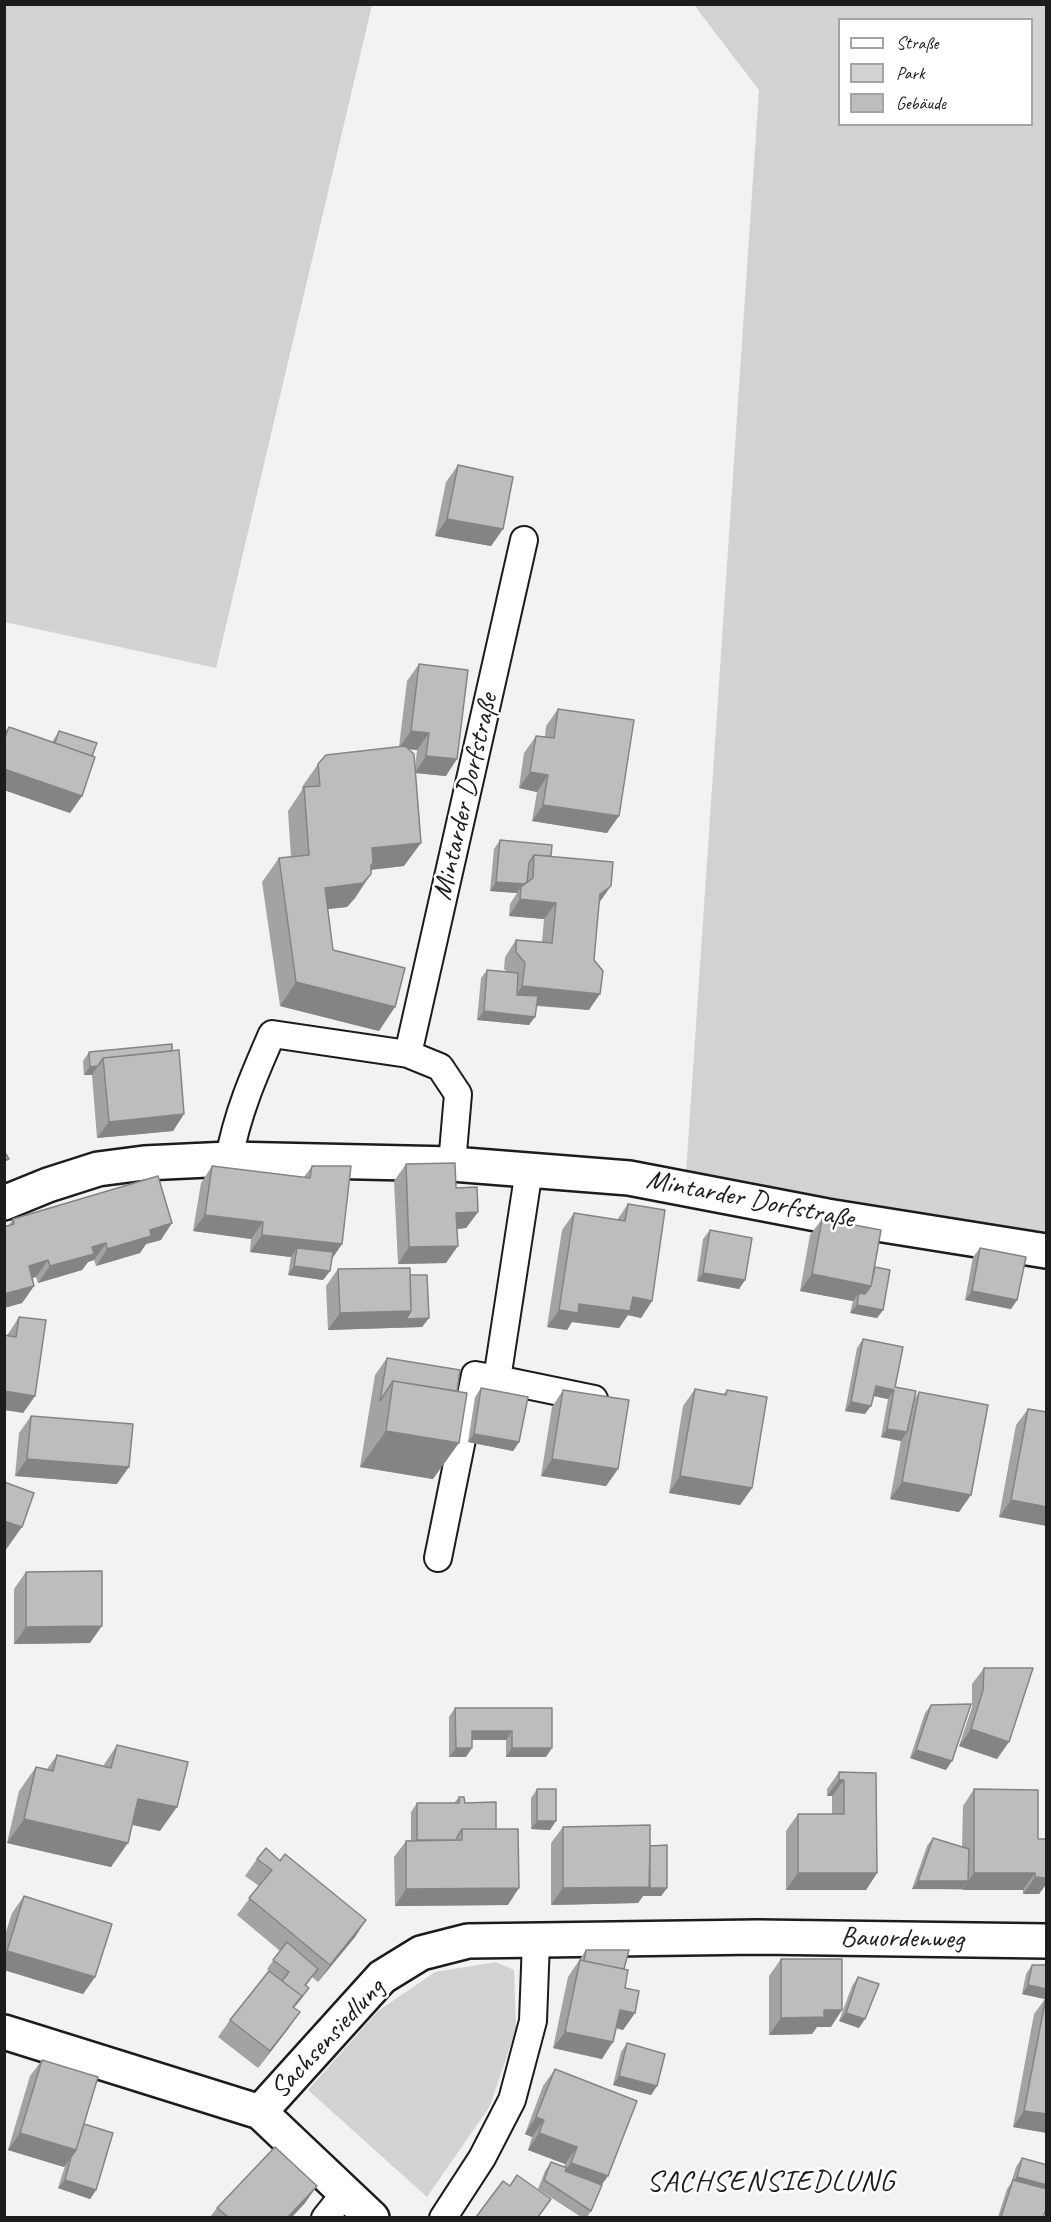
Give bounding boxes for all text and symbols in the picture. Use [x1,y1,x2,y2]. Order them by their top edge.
legend [838,18,1033,126]
text: Straße [896,32,938,54]
text: Park [896,62,925,84]
text: Gebäude [896,92,946,114]
street label: Mintarder Dorfstraße [426,691,506,903]
street label: Mintarder Dorfstraße [643,1163,857,1237]
street label: Bauordenweg [840,1921,964,1957]
street label: Sachsensiedlung [264,1972,392,2106]
district label: SACHSENSIEDLUNG [647,2164,895,2200]

